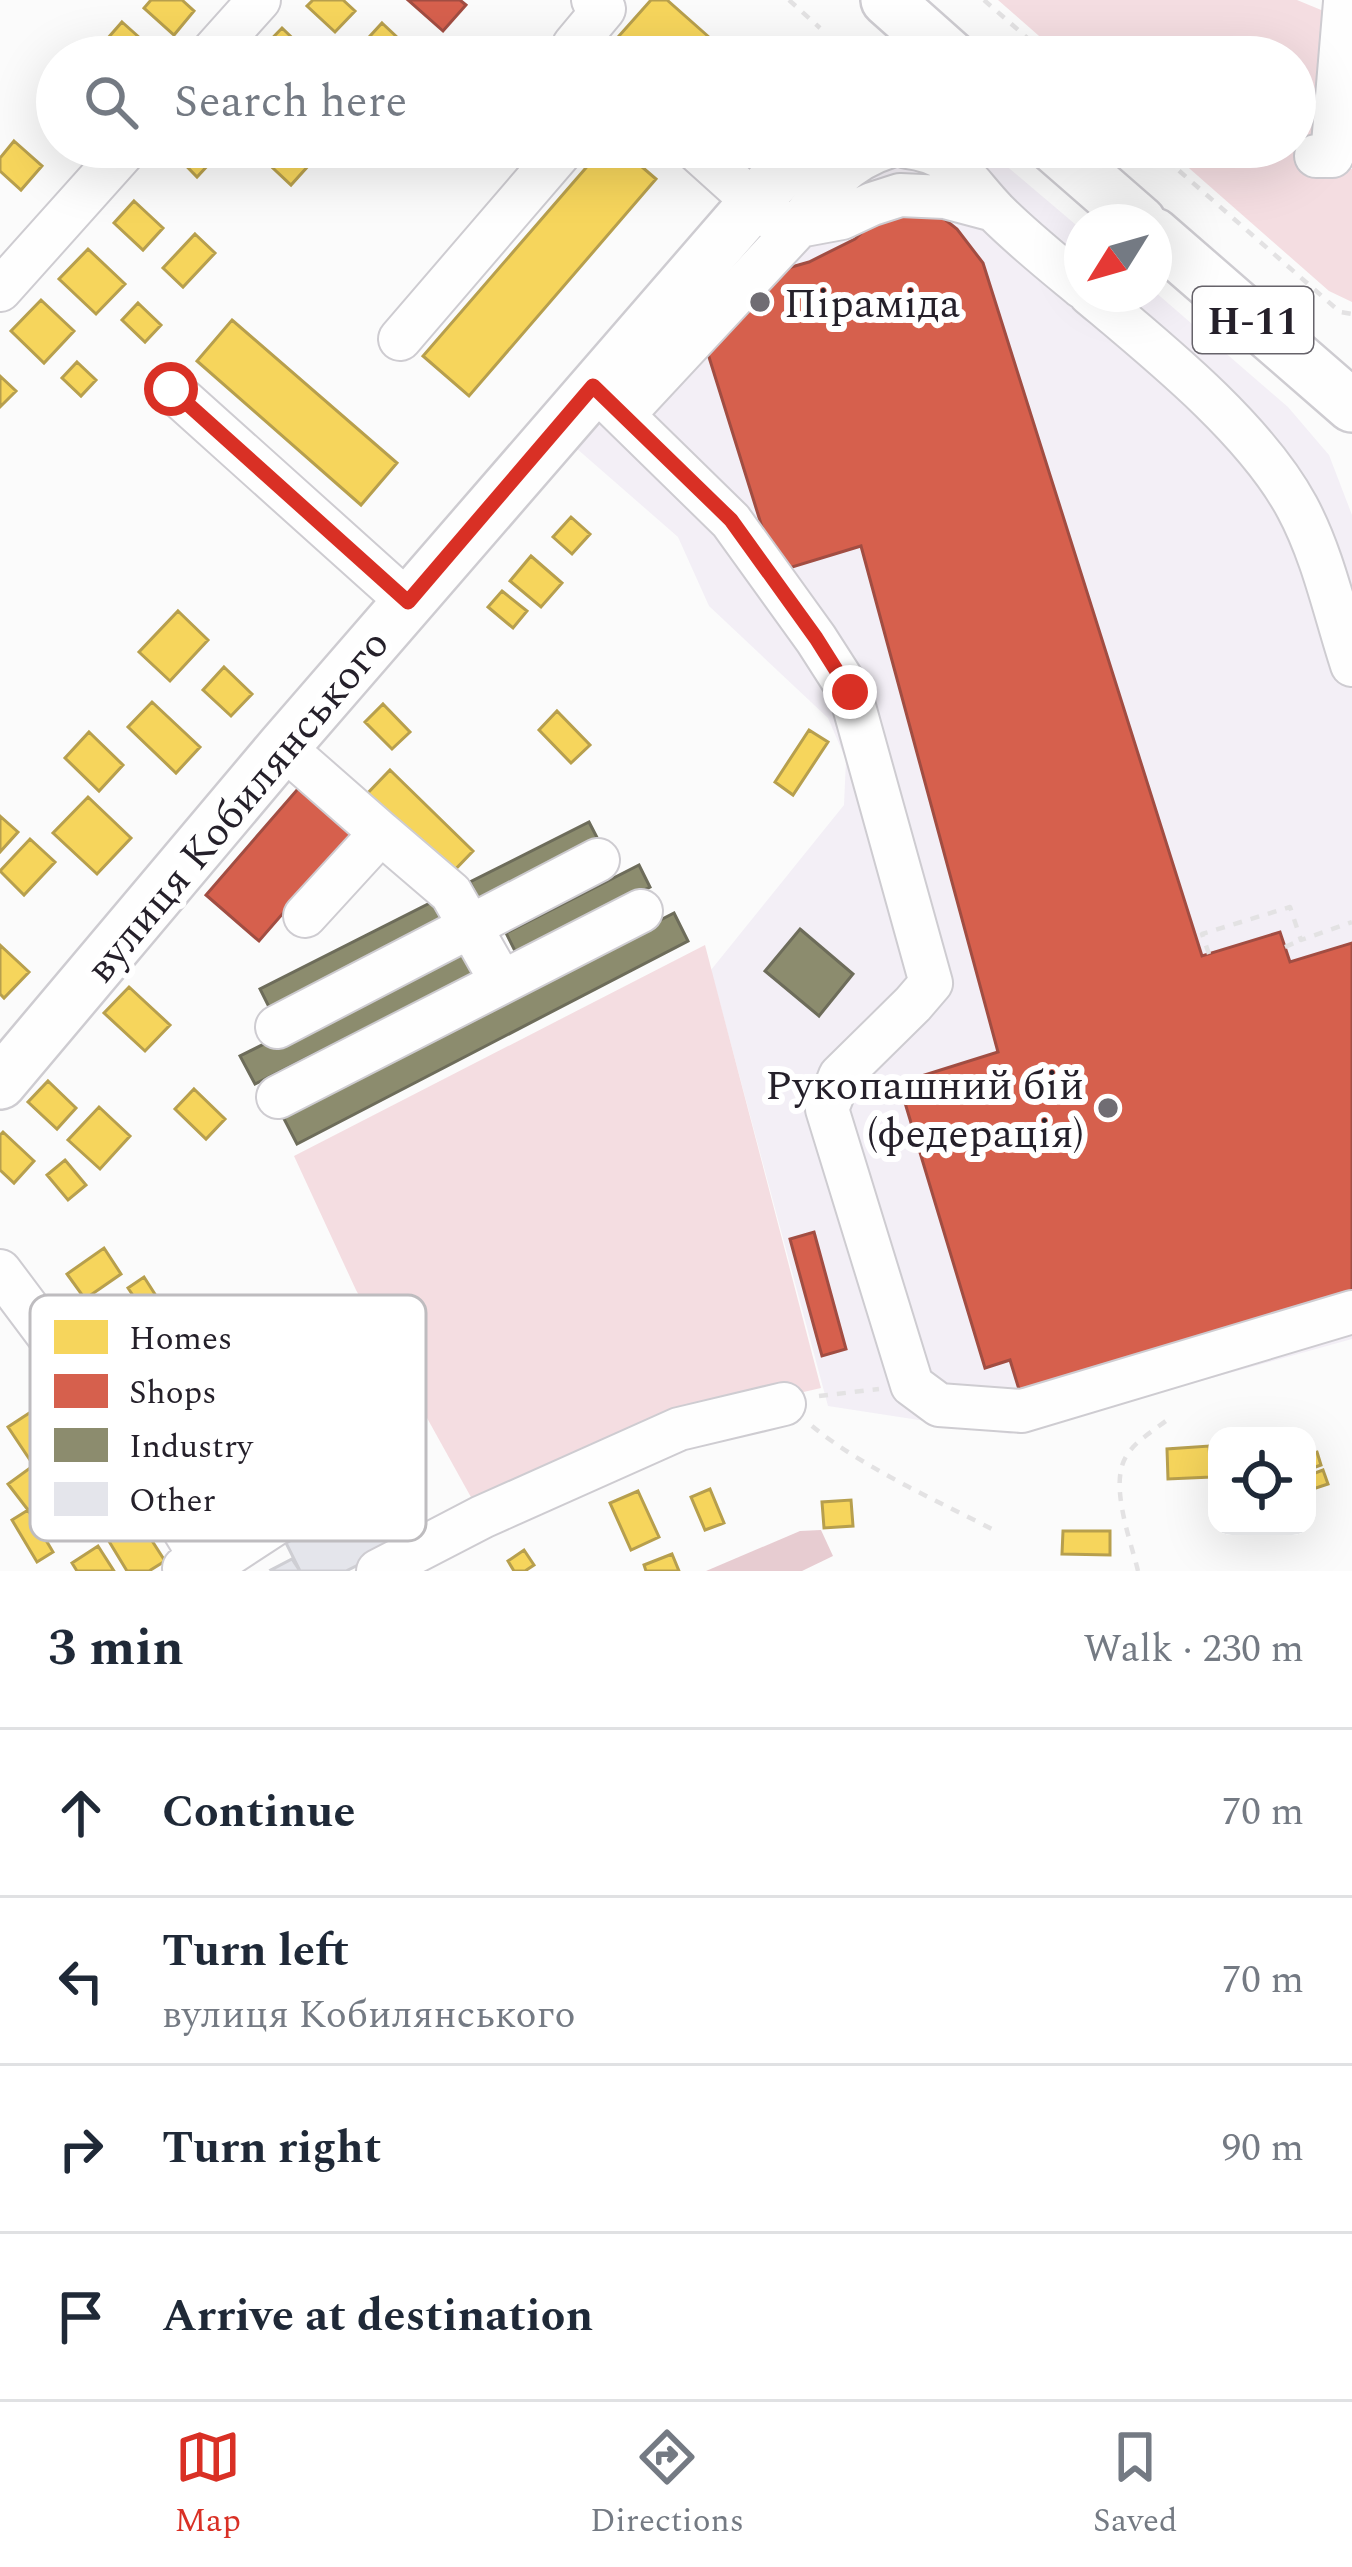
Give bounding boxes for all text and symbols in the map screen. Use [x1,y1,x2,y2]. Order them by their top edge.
search box [36,36,1316,168]
text: Search here [174,68,407,137]
icon: search [78,69,144,135]
north arrow [1064,204,1172,312]
place label: Піраміда [784,273,961,336]
road number: Н-11 [1193,287,1313,353]
marker: Піраміда [747,289,773,315]
route start [144,362,198,416]
street label: вулиця Кобилянського [71,616,405,997]
route end [823,665,877,719]
place label: Рукопашний бій (федерація) [765,1055,1084,1166]
marker: Рукопашний бій (федерація) [1095,1095,1121,1121]
legend [30,1295,426,1541]
text: Homes [129,1314,232,1364]
text: Shops [129,1368,217,1418]
text: Industry [129,1422,254,1472]
map controls [1208,1427,1316,1535]
button: locate [1208,1427,1316,1535]
text: Other [129,1476,216,1526]
text: 3 min [48,1610,184,1688]
text: Walk · 230 m [1083,1620,1304,1679]
text: Continue [162,1778,355,1847]
icon: ahead [48,1780,114,1846]
text: 70 m [1222,1783,1304,1842]
text: Turn left [162,1917,349,1986]
icon: left [48,1948,114,2014]
text: 70 m [1222,1951,1304,2010]
text: вулиця Кобилянського [162,1986,575,2045]
text: Turn right [162,2114,381,2183]
icon: right [48,2116,114,2182]
text: 90 m [1222,2119,1304,2178]
text: Arrive at destination [162,2282,593,2351]
icon: arrive [48,2284,114,2350]
tab: Map [174,2424,241,2546]
tab: Directions [590,2424,744,2546]
tab: Saved [1093,2424,1178,2546]

